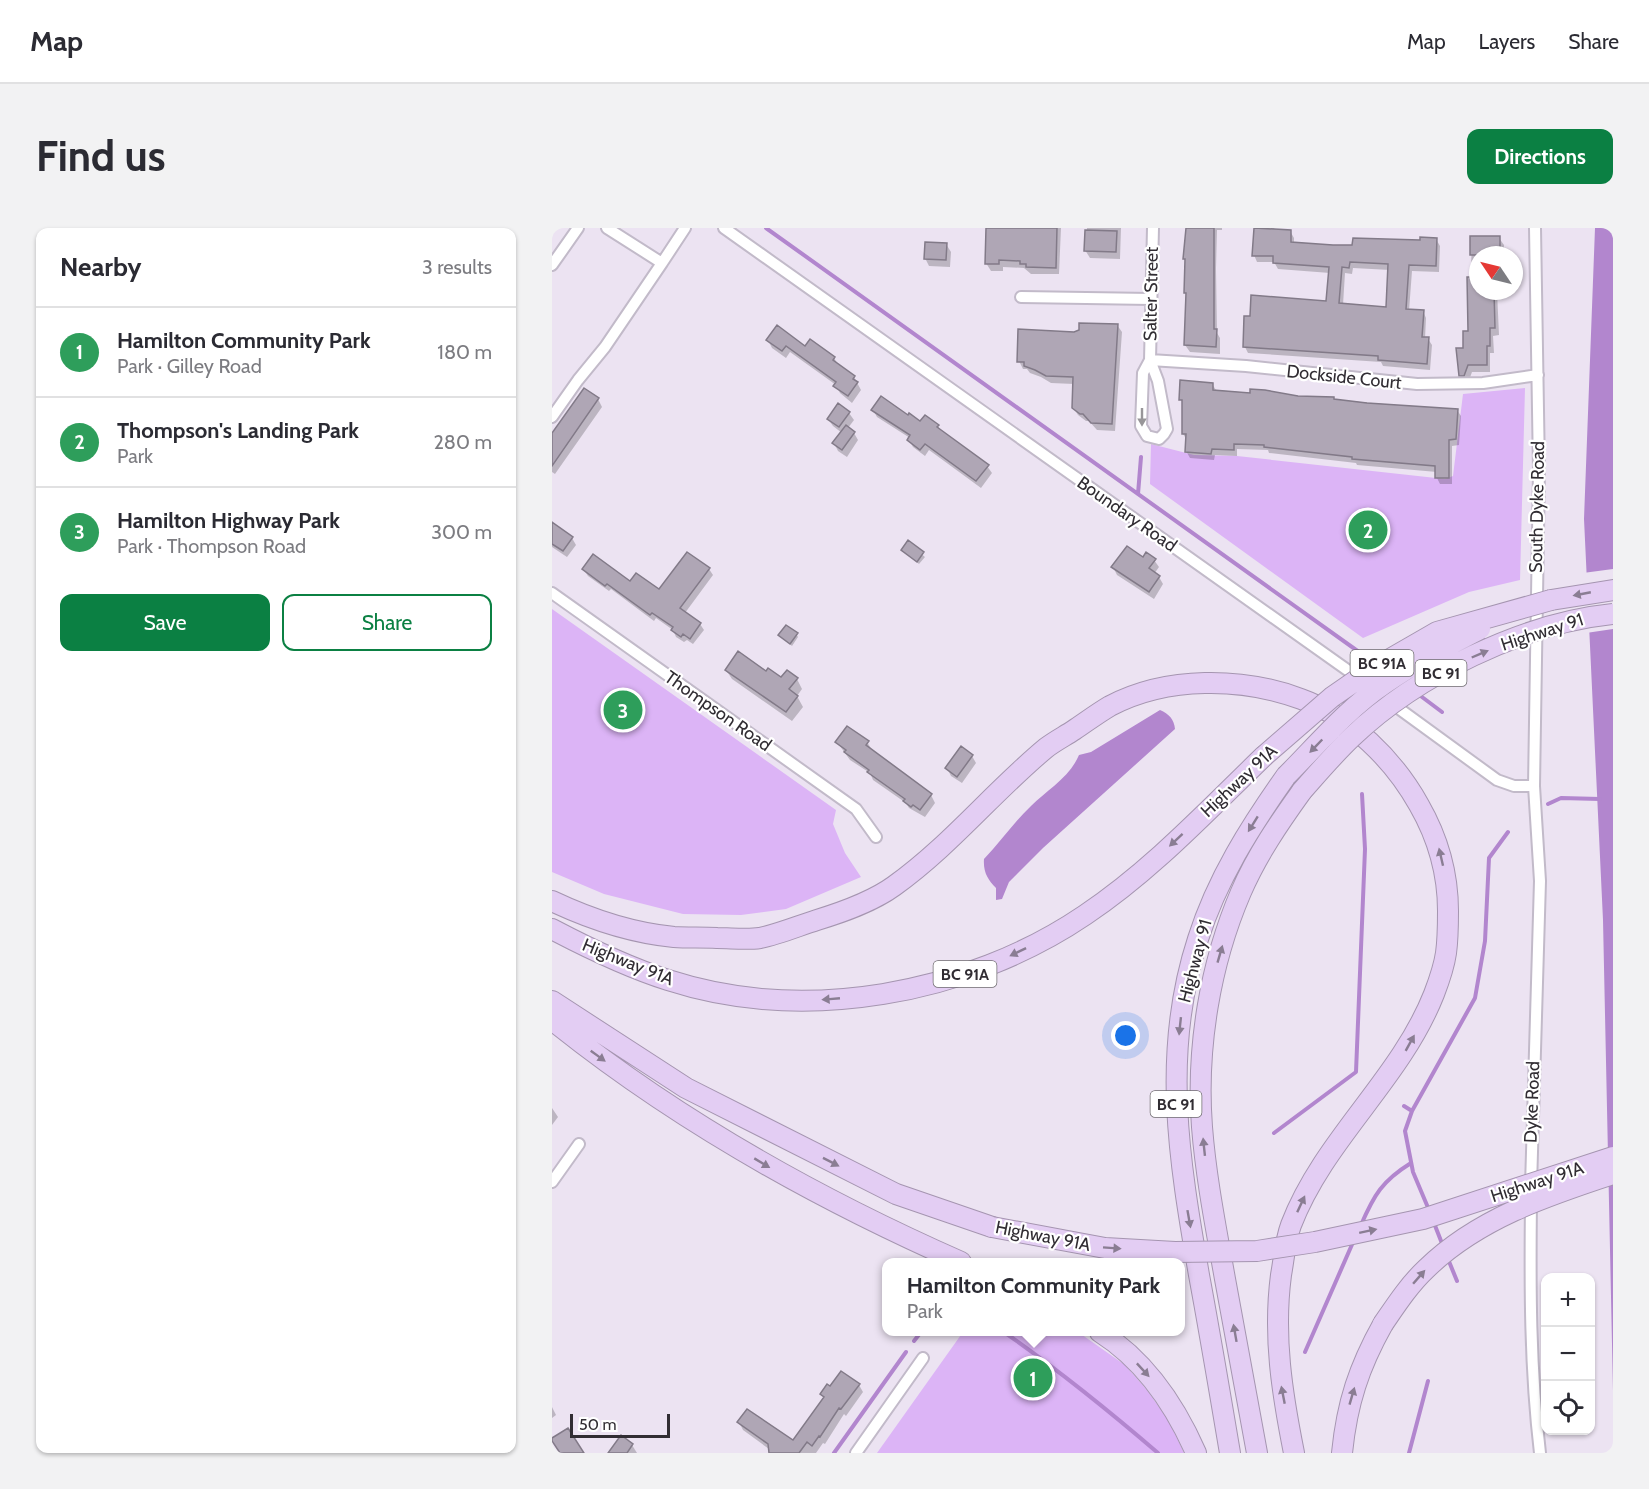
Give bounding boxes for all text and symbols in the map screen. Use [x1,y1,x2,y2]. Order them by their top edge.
text: Map [30,24,83,58]
text: Map [1407,29,1446,54]
text: Layers [1479,29,1535,54]
text: Share [1568,29,1619,54]
button: Directions [1467,129,1613,184]
text: Find us [36,130,165,182]
north arrow [1469,246,1523,300]
street label: Salter Street [1139,247,1163,341]
text: Nearby [60,251,141,283]
text: 3 results [422,255,492,279]
text: Hamilton Community Park [117,327,371,354]
text: 1 [76,340,83,364]
text: 180 m [437,340,492,364]
text: Park · Gilley Road [117,354,262,378]
street label: Dockside Court [1285,360,1403,394]
one-way arrow [1137,408,1147,427]
text: Thompson's Landing Park [117,417,359,444]
text: 2 [74,430,85,454]
text: 280 m [433,430,492,454]
street label: South Dyke Road [1525,441,1549,573]
text: Park [117,444,153,468]
street label: Boundary Road [1073,472,1181,556]
text: Hamilton Highway Park [117,507,340,534]
pin: 2 [1348,508,1388,552]
text: 3 [74,520,85,544]
text: 300 m [431,520,492,544]
text: Park · Thompson Road [117,534,306,558]
one-way arrow [1572,590,1591,599]
button: Save [60,594,270,651]
button: Share [282,594,492,651]
street label: Highway 91 [1498,608,1586,656]
one-way arrow [1471,649,1489,659]
road number: BC 91A [1350,650,1414,676]
road number: BC 91 [1416,660,1466,686]
street label: Thompson Road [660,666,776,756]
pin: 3 [604,688,642,732]
one-way arrow [1309,738,1323,753]
street label: Highway 91A [1196,740,1282,822]
one-way arrow [1247,816,1258,833]
one-way arrow [1169,832,1183,846]
one-way arrow [1435,847,1445,866]
street label: Highway 91 [1173,917,1217,1005]
street label: Highway 91A [579,934,677,990]
one-way arrow [1216,945,1225,963]
one-way arrow [1010,948,1027,957]
road number: BC 91A [934,961,996,987]
one-way arrow [821,994,840,1004]
one-way arrow [1175,1016,1185,1035]
your location [1111,1021,1140,1050]
one-way arrow [1405,1034,1415,1051]
one-way arrow [590,1050,606,1062]
street label: Dyke Road [1520,1061,1544,1143]
road number: BC 91 [1150,1091,1202,1117]
one-way arrow [1200,1137,1209,1156]
one-way arrow [753,1157,770,1168]
one-way arrow [823,1157,840,1166]
street label: Highway 91A [1488,1157,1586,1207]
one-way arrow [1296,1196,1305,1213]
one-way arrow [1185,1210,1194,1229]
street label: Highway 91A [994,1216,1092,1256]
one-way arrow [1359,1226,1378,1235]
one-way arrow [1103,1243,1122,1253]
popup [882,1258,1185,1336]
one-way arrow [1412,1269,1425,1285]
text: Hamilton Community Park [907,1272,1160,1299]
map controls [1541,1273,1595,1435]
button: + [1541,1273,1595,1327]
text: Park [907,1299,943,1323]
one-way arrow [1230,1324,1239,1343]
button: − [1541,1327,1595,1381]
pin: 1 [1014,1356,1052,1400]
one-way arrow [1136,1362,1150,1376]
button: locate [1541,1381,1595,1435]
one-way arrow [1278,1386,1287,1405]
one-way arrow [1348,1386,1357,1404]
scale bar [570,1411,670,1438]
text: 50 m [579,1415,616,1434]

